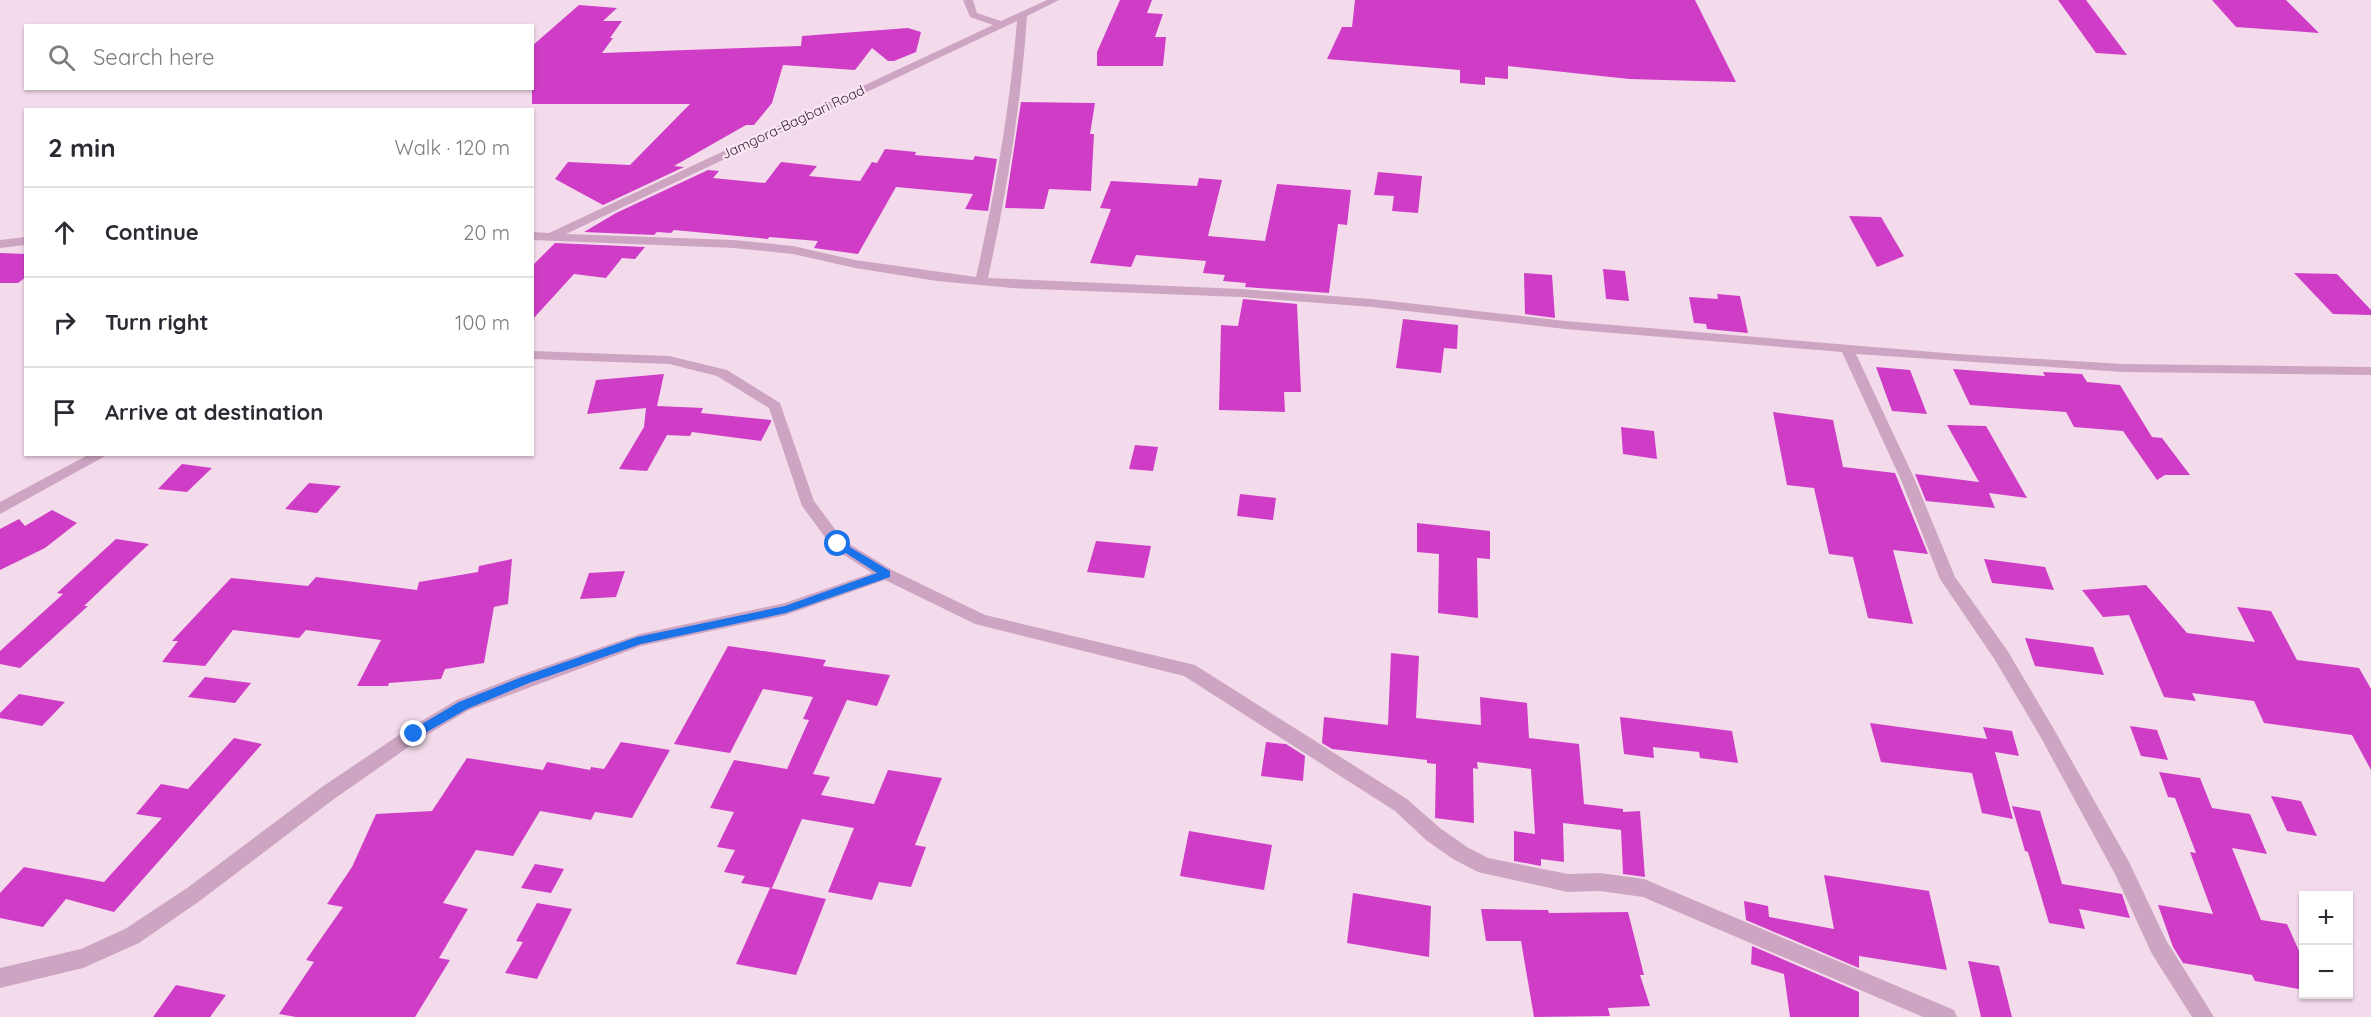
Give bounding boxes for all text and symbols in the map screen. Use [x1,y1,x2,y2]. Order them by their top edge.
search box [24,24,534,90]
icon: search [45,41,78,74]
text: Search here [93,43,214,71]
street label: Jamgora-Bagbari Road [719,81,867,163]
text: 2 min [48,131,116,164]
text: Walk · 120 m [395,135,510,160]
icon: ahead [48,216,81,249]
text: Continue [105,218,199,246]
text: 20 m [463,220,510,245]
icon: right [48,306,81,339]
text: Turn right [105,308,209,336]
text: 100 m [455,310,510,335]
icon: arrive [48,396,81,429]
text: Arrive at destination [105,398,323,426]
route start [824,530,850,556]
route end [400,720,426,746]
map controls [2299,891,2353,999]
button: + [2299,891,2353,945]
button: − [2299,945,2353,999]

